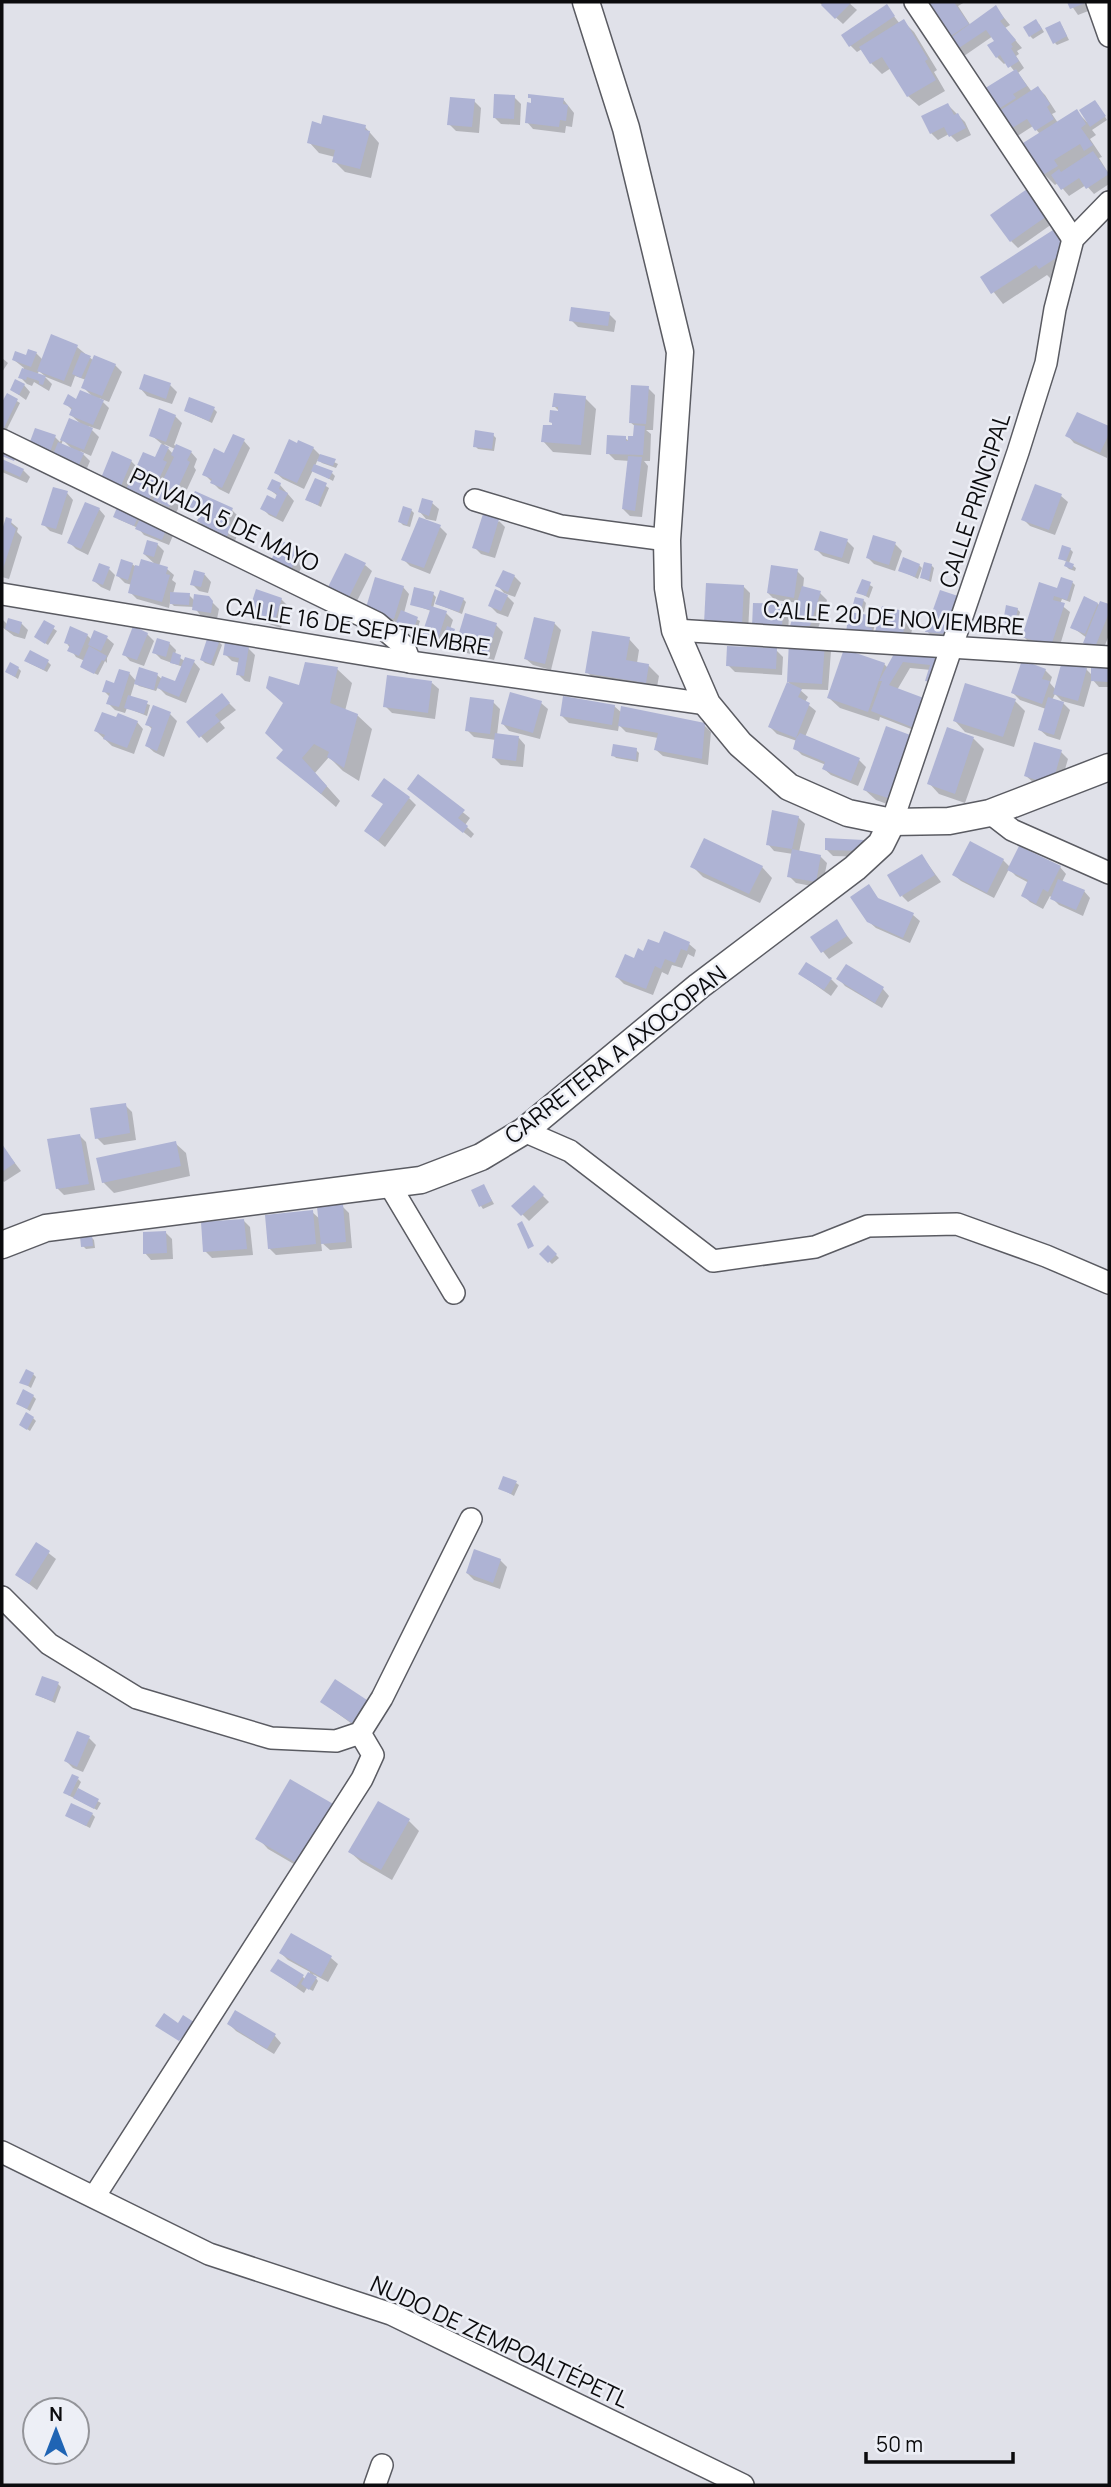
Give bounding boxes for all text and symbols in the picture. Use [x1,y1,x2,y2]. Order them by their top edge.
street label: CALLE PRINCIPAL [931,408,1017,592]
street label: PRIVADA 5 DE MAYO [125,459,325,579]
street label: CALLE 16 DE SEPTIEMBRE [224,589,492,663]
street label: CALLE 20 DE NOVIEMBRE [762,592,1026,642]
street label: CARRETERA A AXOCOPAN [498,957,732,1151]
street label: NUDO DE ZEMPOALTÉPETL [366,2267,635,2415]
north arrow [21,2396,91,2466]
text: N [49,2401,63,2427]
scale bar [866,2420,1013,2464]
text: 50 m [876,2430,923,2458]

